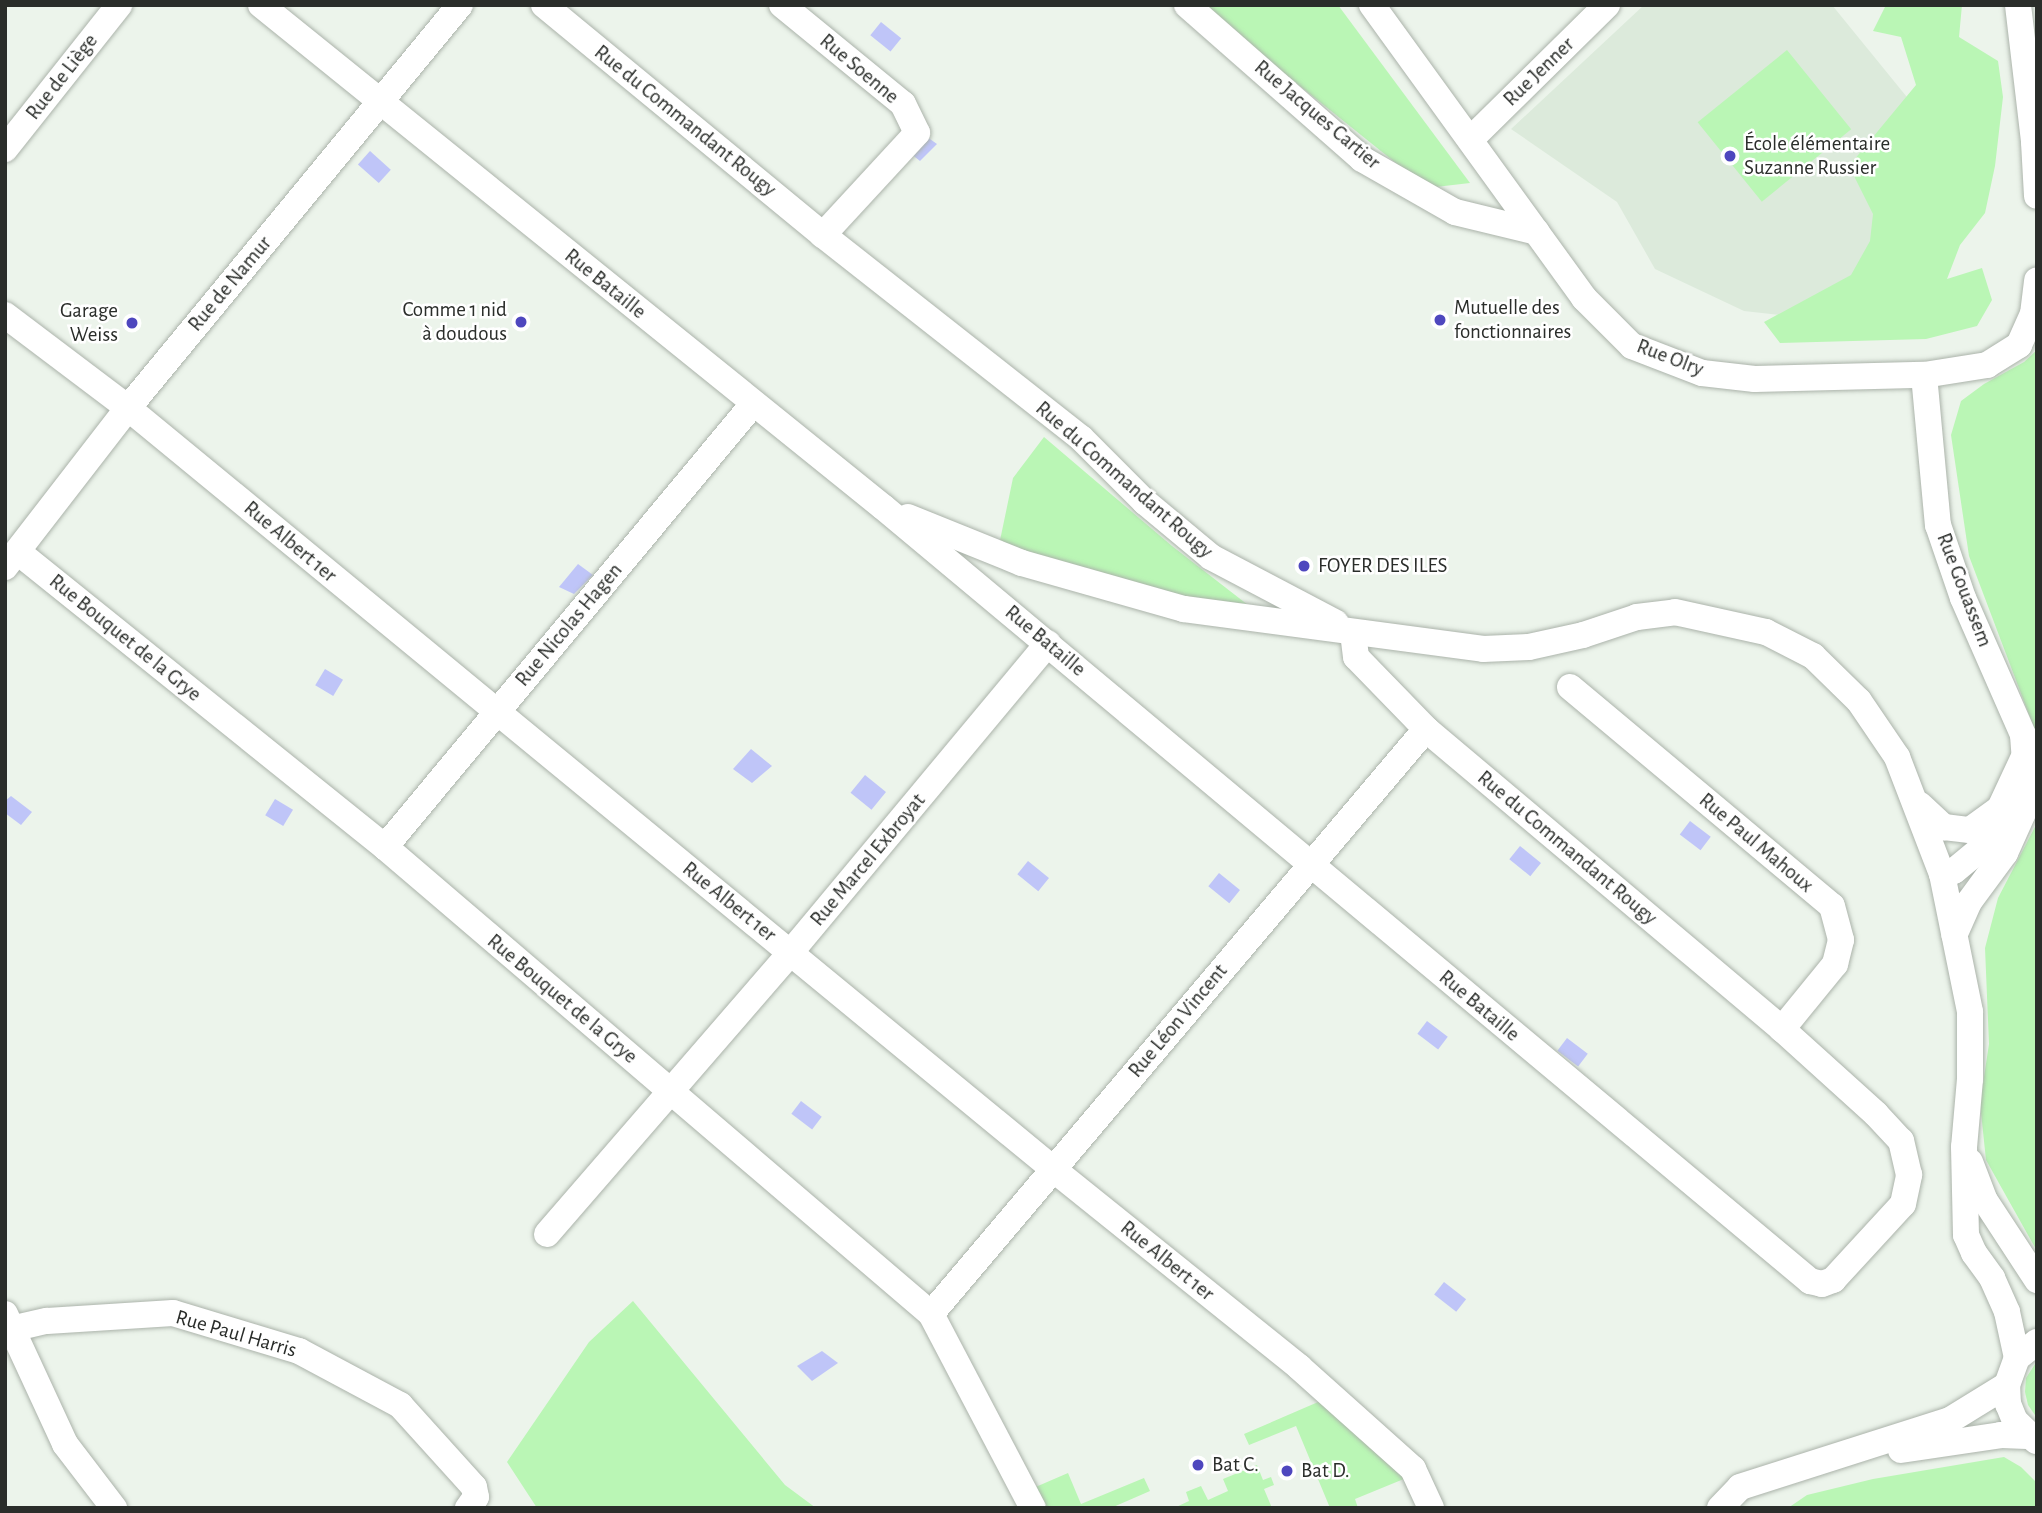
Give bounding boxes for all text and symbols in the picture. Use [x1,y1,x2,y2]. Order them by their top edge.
street label: Rue de Liège [21,29,103,125]
street label: Rue Soenne [814,29,904,109]
street label: Rue Jenner [1498,32,1580,112]
street label: Rue du Commandant Rougy [589,40,781,202]
street label: Rue Jacques Cartier [1249,55,1385,175]
place label: École élémentaire Suzanne Russier [1744,131,1890,181]
marker: École élémentaire Suzanne Russier [1722,148,1738,164]
street label: Rue de Namur [183,231,277,337]
street label: Rue Bataille [559,244,651,324]
place label: Mutuelle des fonctionnaires [1454,295,1571,345]
place label: Comme 1 nid à doudous [402,297,507,347]
place label: Garage Weiss [60,298,118,348]
marker: Mutuelle des fonctionnaires [1432,312,1448,328]
marker: Comme 1 nid à doudous [513,314,529,330]
marker: Garage Weiss [124,315,140,331]
street label: Rue Olry [1633,334,1707,382]
street label: Rue du Commandant Rougy [1030,396,1218,564]
street label: Rue Albert 1er [238,496,342,588]
street label: Rue Gouassem [1931,529,1997,651]
place label: FOYER DES ILES [1318,553,1448,579]
street label: Rue Nicolas Hagen [510,558,628,692]
marker: FOYER DES ILES [1296,558,1312,574]
street label: Rue Bouquet de la Grye [44,569,206,707]
street label: Rue Bataille [1000,600,1090,682]
street label: Rue du Commandant Rougy [1472,765,1662,931]
street label: Rue Marcel Exbroyat [805,788,931,932]
street label: Rue Paul Mahoux [1694,788,1818,898]
street label: Rue Albert 1er [677,856,781,948]
street label: Rue Bouquet de la Grye [482,929,642,1069]
street label: Rue Léon Vincent [1123,959,1233,1083]
street label: Rue Bataille [1434,965,1524,1047]
street label: Rue Albert 1er [1115,1215,1219,1307]
street label: Rue Paul Harris [173,1305,299,1363]
place label: Bat C. [1212,1452,1259,1478]
marker: Bat C. [1190,1457,1206,1473]
place label: Bat D. [1301,1458,1350,1484]
marker: Bat D. [1279,1463,1295,1479]

